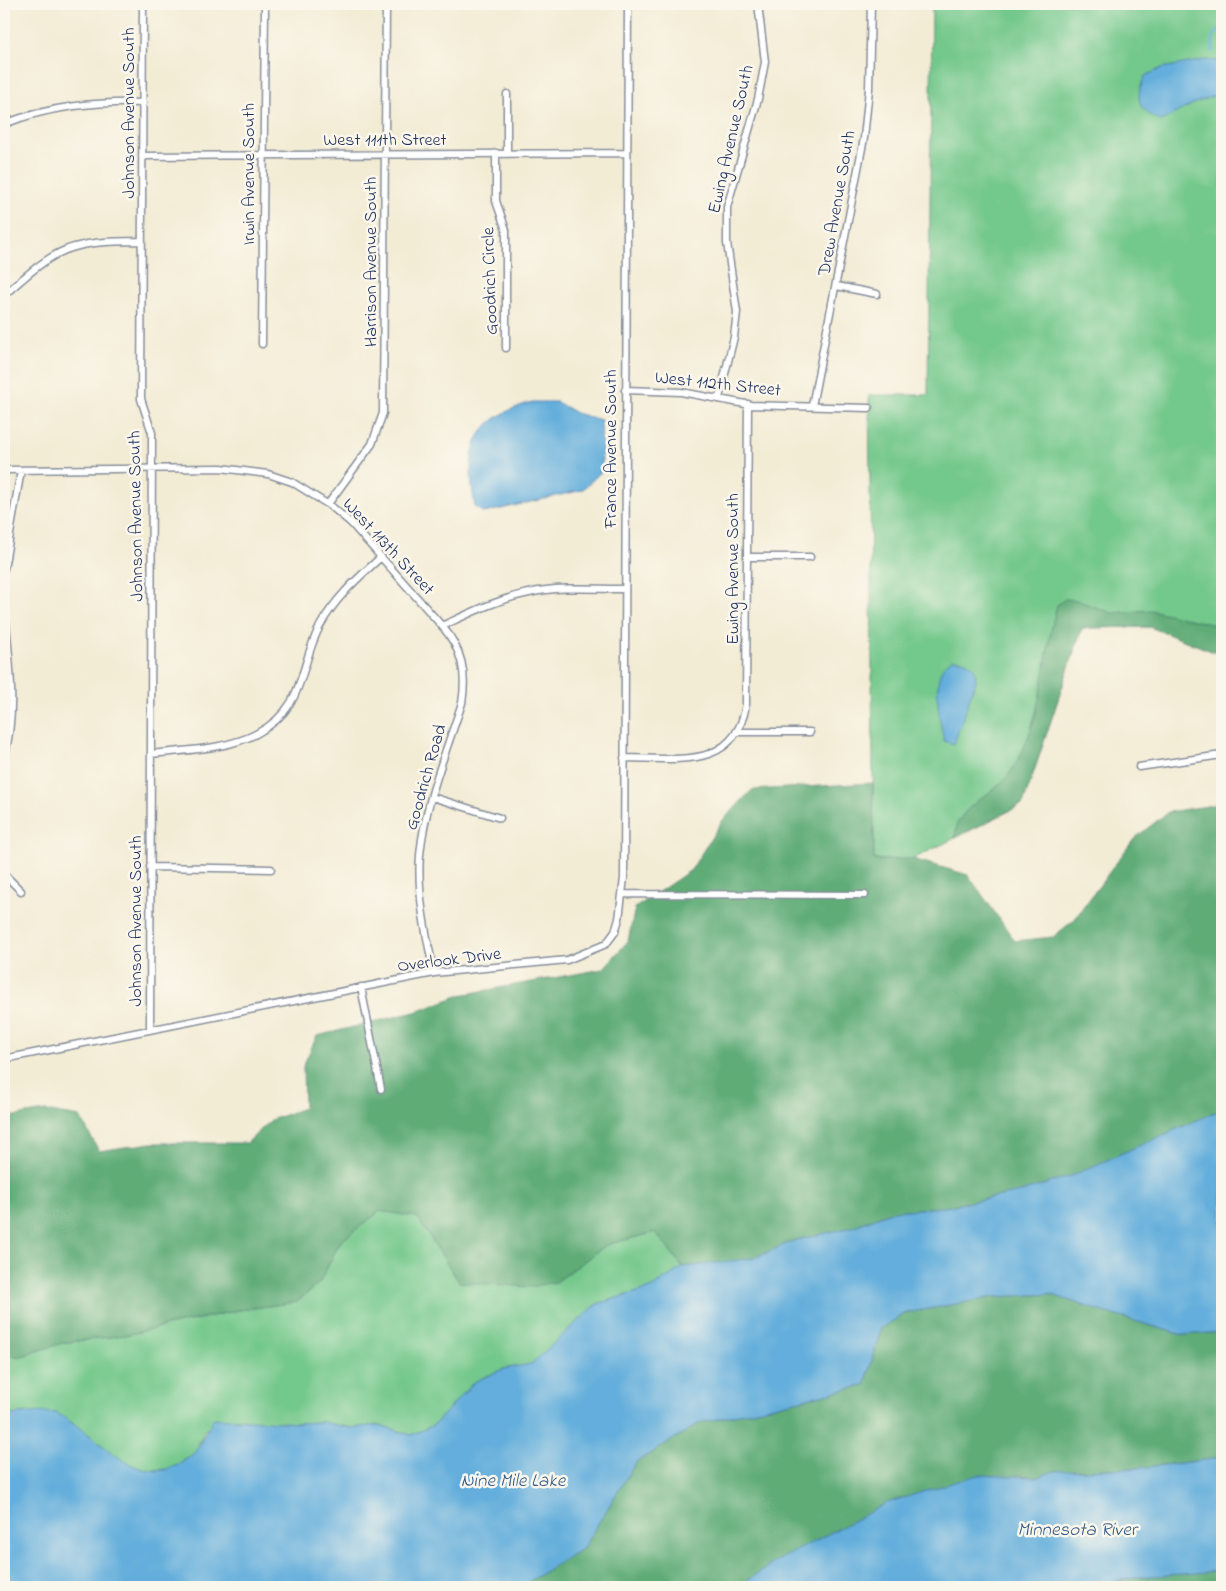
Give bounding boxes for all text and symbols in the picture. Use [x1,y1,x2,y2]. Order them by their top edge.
street label: Johnson Avenue South [117,28,143,199]
street label: Ewing Avenue South [702,63,763,216]
street label: Irwin Avenue South [237,103,263,245]
street label: West 111th Street [323,128,447,154]
street label: Drew Avenue South [812,129,864,279]
street label: Harrison Avenue South [359,177,385,347]
street label: Goodrich Circle [476,226,506,335]
street label: West 112th Street [653,365,782,405]
street label: France Avenue South [599,369,625,530]
street label: Johnson Avenue South [123,430,151,602]
street label: West 113th Street [335,493,440,602]
street label: Ewing Avenue South [721,493,748,645]
street label: Goodrich Road [399,722,454,834]
street label: Johnson Avenue South [124,836,150,1007]
street label: Overlook Drive [396,942,503,980]
water label: Nine Mile Lake [461,1468,567,1495]
water label: Minnesota River [1017,1517,1139,1544]

